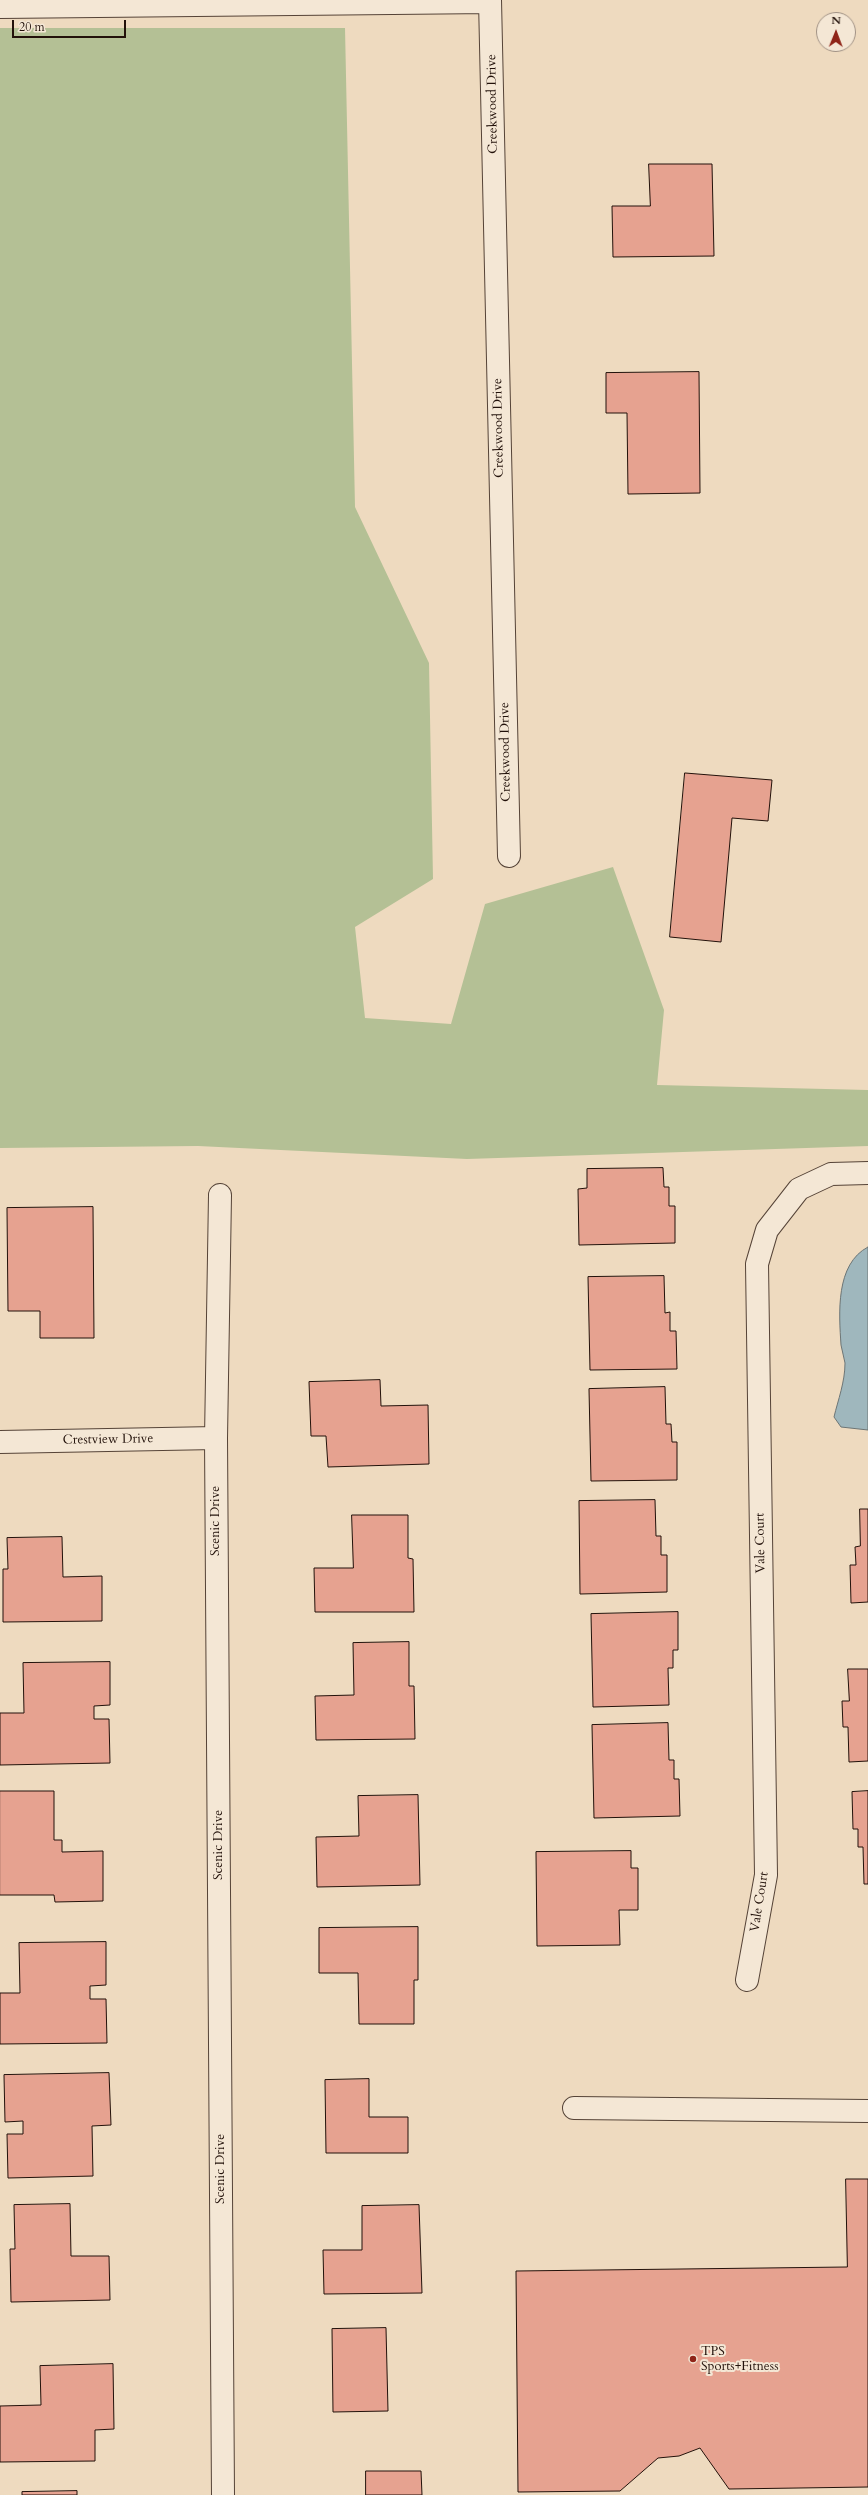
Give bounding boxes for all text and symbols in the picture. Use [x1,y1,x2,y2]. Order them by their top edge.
scale bar [14,12,128,38]
north arrow [816,12,856,52]
text: N [831,13,841,28]
text: 20 m [19,19,45,35]
street label: Creekwood Drive [484,54,502,154]
street label: Creekwood Drive [490,378,508,478]
street label: Creekwood Drive [497,702,515,802]
street label: Crestview Drive [63,1431,153,1449]
street label: Scenic Drive [208,1486,224,1556]
street label: Vale Court [753,1512,769,1574]
street label: Scenic Drive [211,1810,227,1880]
street label: Vale Court [748,1871,772,1933]
street label: Scenic Drive [213,2134,229,2204]
place label: TPS Sports+Fitness [701,2344,778,2375]
marker: TPS Sports+Fitness [688,2354,698,2364]

